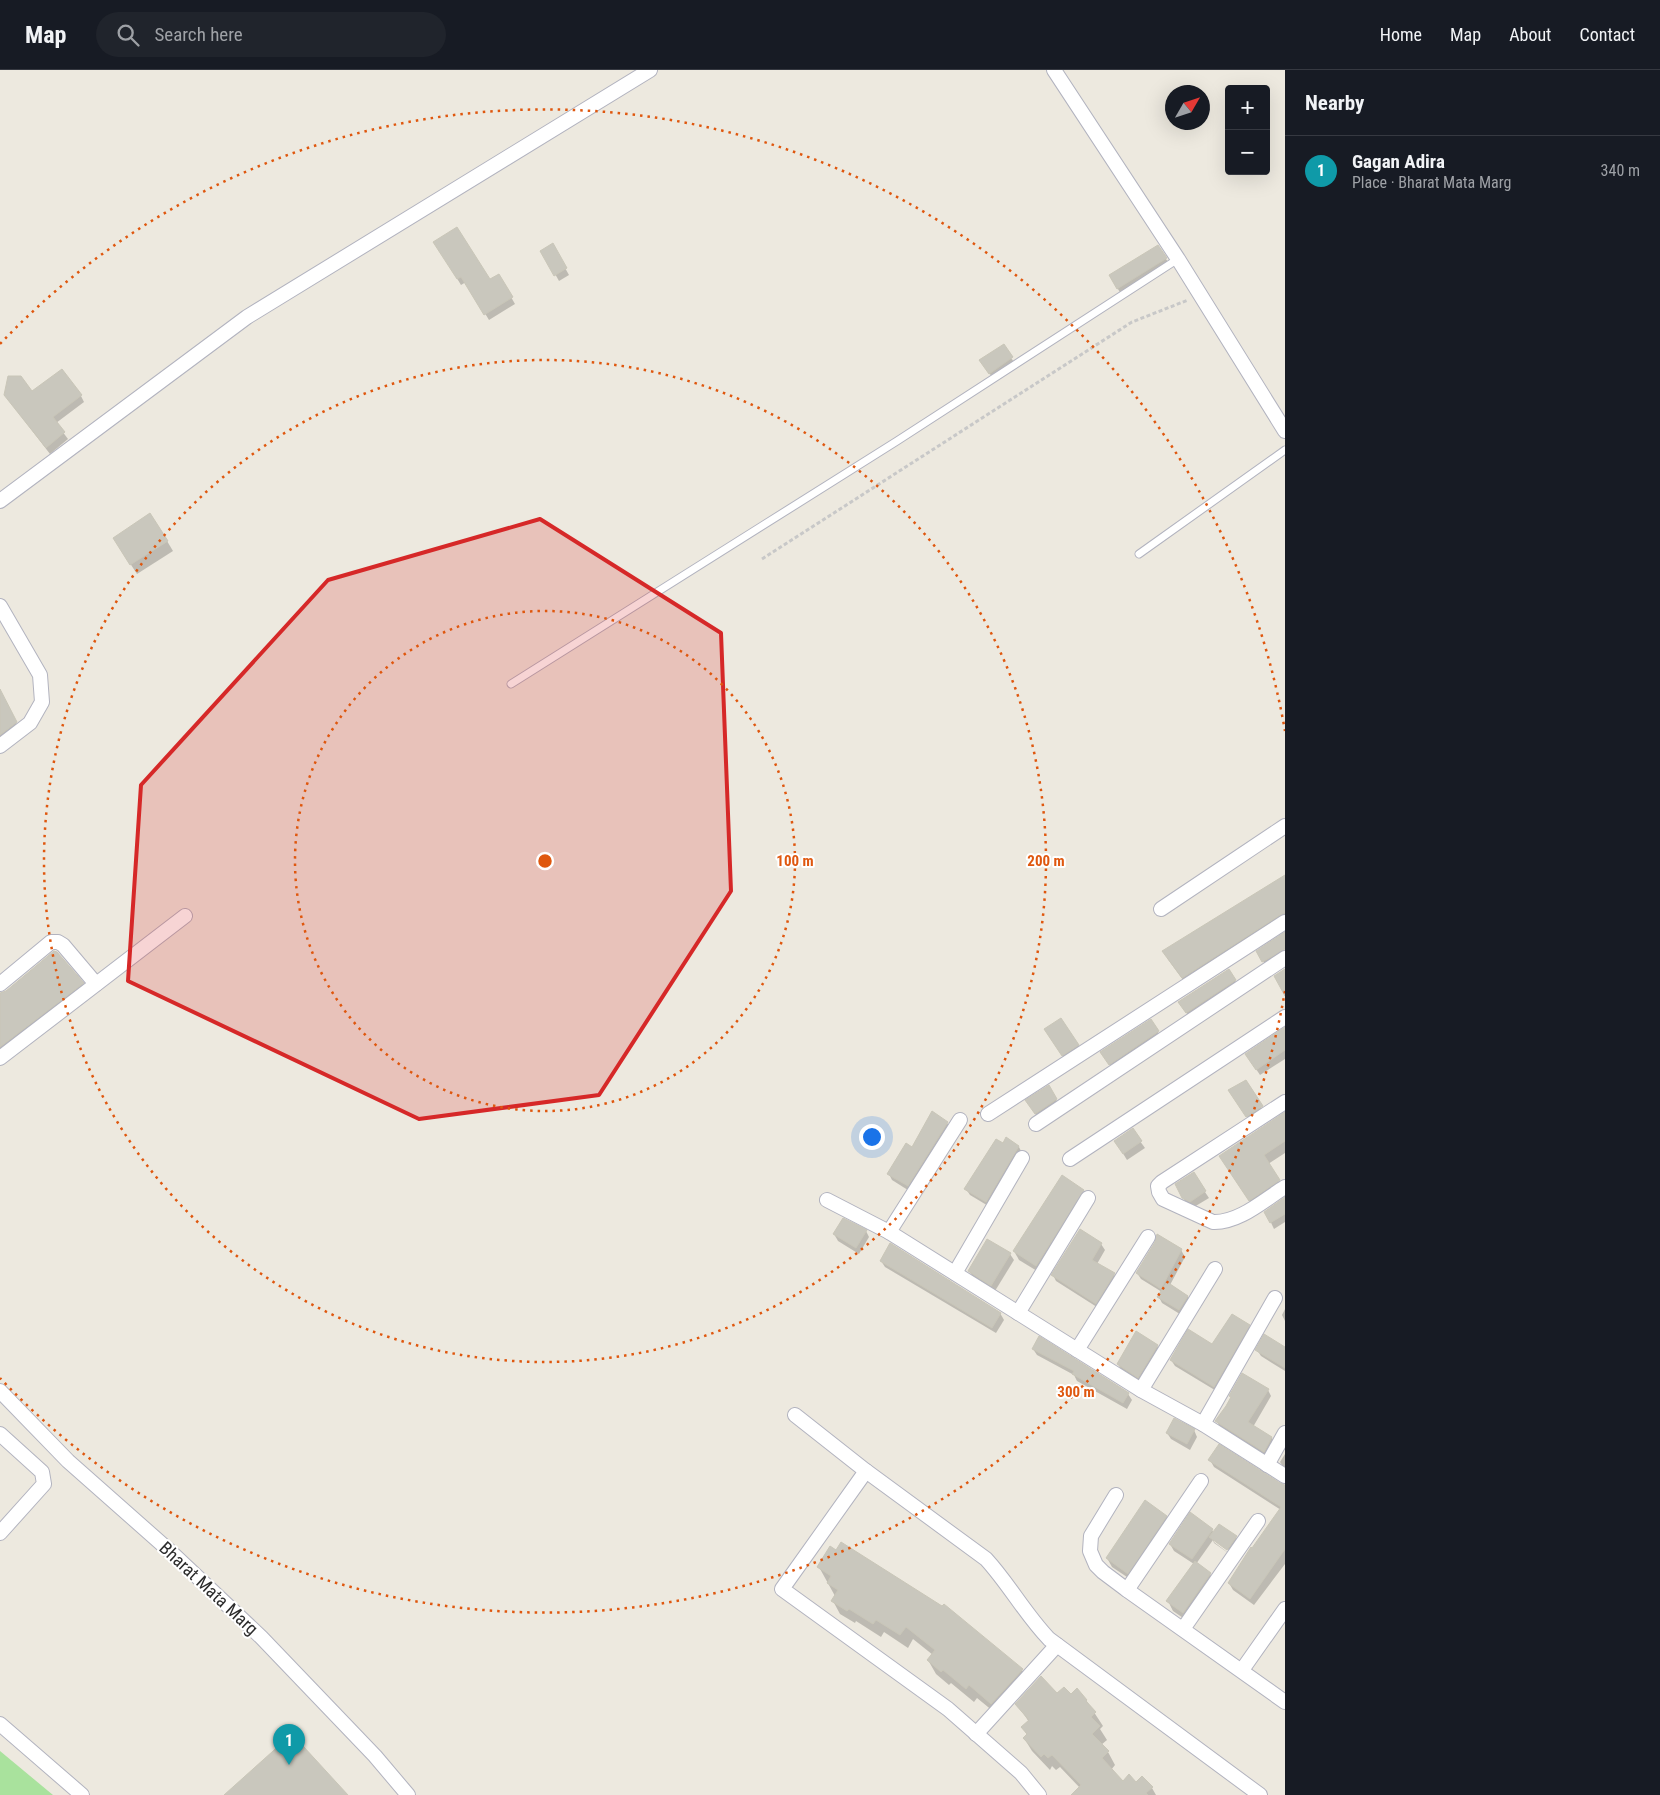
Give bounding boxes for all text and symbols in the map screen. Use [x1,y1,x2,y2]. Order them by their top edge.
search box [96,12,446,57]
text: Map [25,21,66,49]
icon: search [114,21,142,49]
text: Search here [154,23,243,46]
text: Home [1380,24,1422,45]
text: Map [1450,24,1481,45]
text: About [1509,24,1551,45]
text: Contact [1579,24,1635,45]
north arrow [1165,85,1210,130]
map controls [1225,85,1270,175]
button: + [1225,85,1270,130]
text: Nearby [1305,91,1364,115]
button: − [1225,130,1270,175]
text: Gagan Adira [1352,150,1445,173]
text: 1 [1317,161,1325,180]
text: 340 m [1601,161,1640,180]
text: Place · Bharat Mata Marg [1352,173,1511,192]
centre of rings [536,852,554,870]
text: 100 m [776,852,814,870]
text: 200 m [1027,852,1065,870]
your location [859,1124,885,1150]
text: 300 m [1057,1383,1095,1401]
street label: Bharat Mata Marg [155,1537,263,1639]
pin: 1 [273,1724,305,1765]

